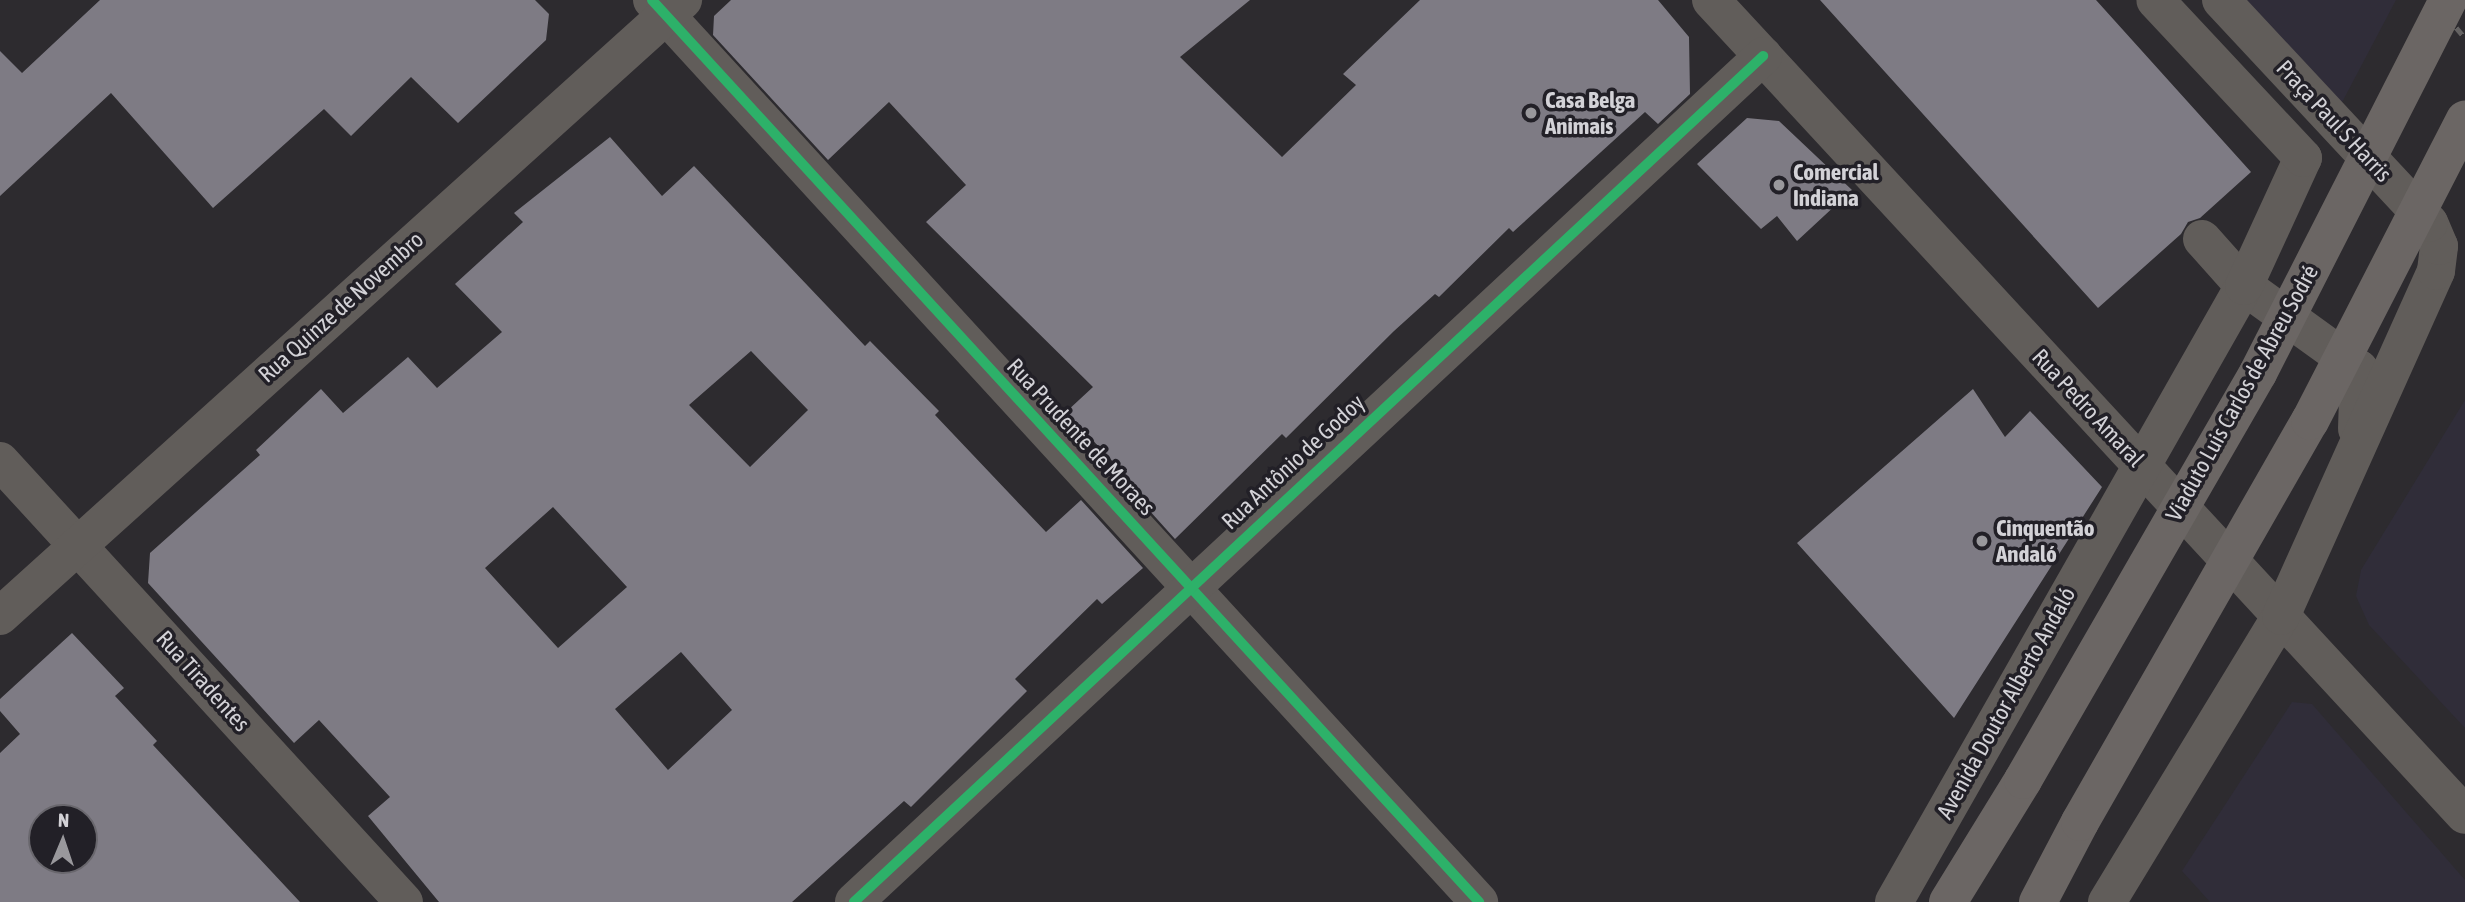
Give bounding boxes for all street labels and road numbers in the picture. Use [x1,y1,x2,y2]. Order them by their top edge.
street label: Praça Paul S Harris [2271,54,2397,188]
street label: Rua Quinze de Novembro [253,226,429,388]
street label: Viaduto Luis Carlos de Abreu Sodré [2160,260,2324,526]
street label: Rua Pedro Amaral [2026,343,2150,473]
street label: Rua Prudente de Moraes [1001,353,1161,521]
street label: Rua Antônio de Godoy [1216,389,1370,535]
street label: Avenida Doutor Alberto Andaló [1931,582,2081,824]
street label: Rua Tiradentes [151,625,255,737]

